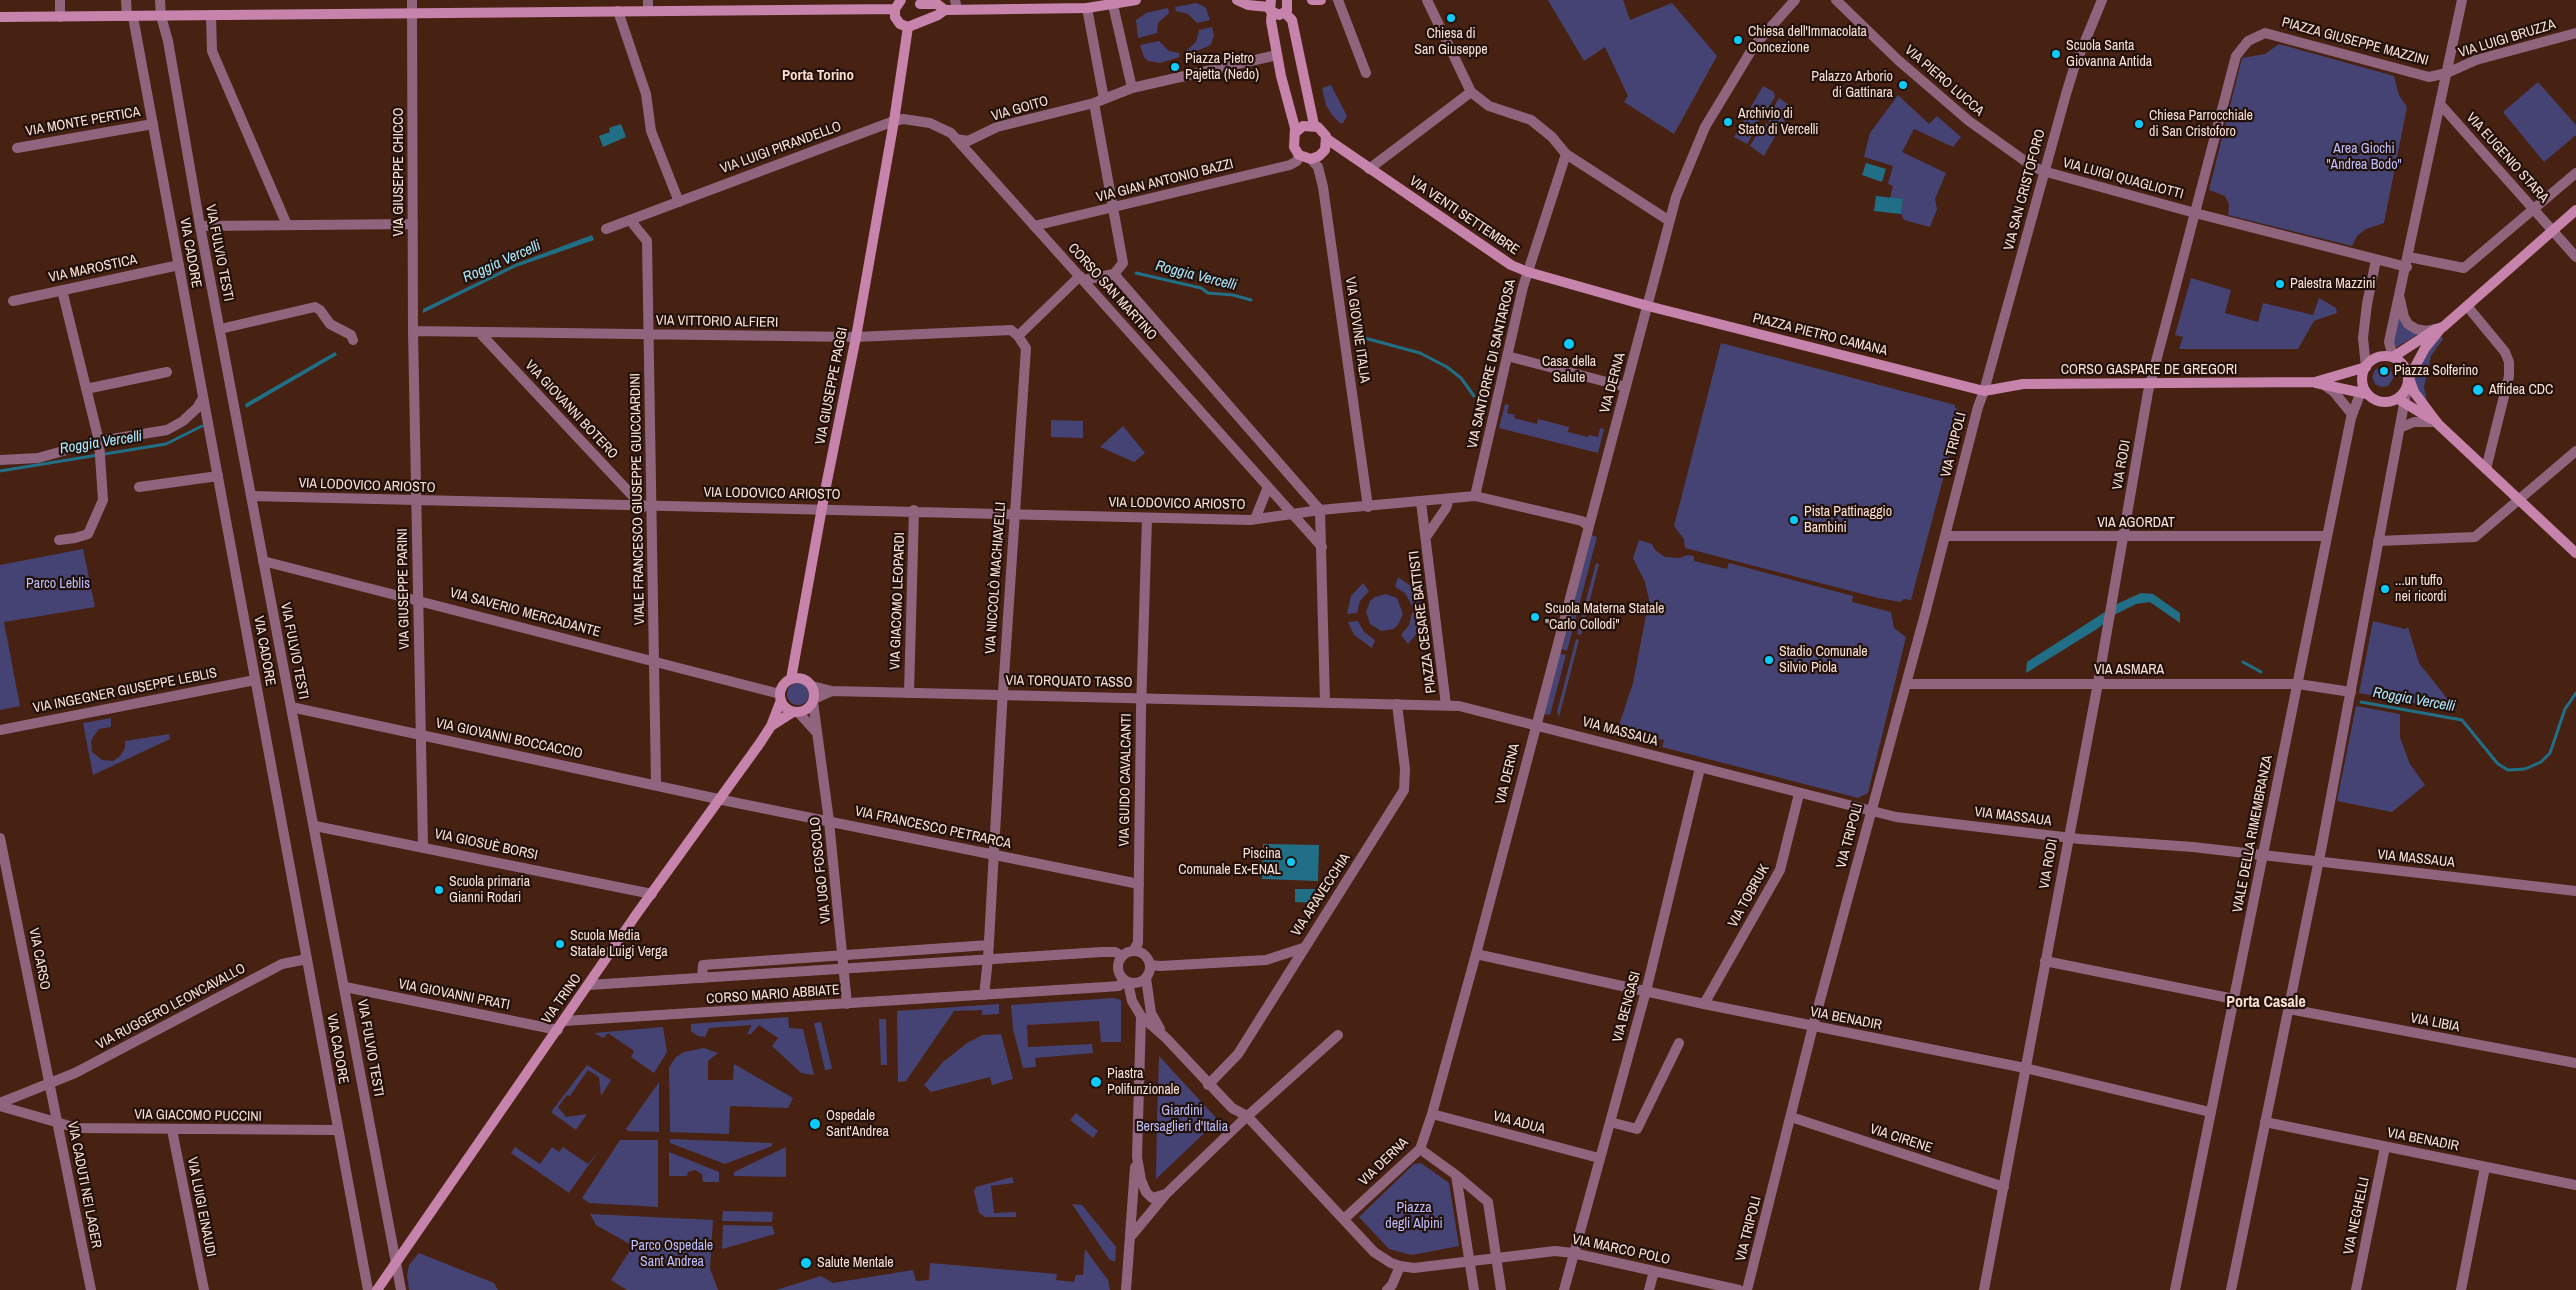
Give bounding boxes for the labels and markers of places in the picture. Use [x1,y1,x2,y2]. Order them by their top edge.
marker: Chiesa di San Giuseppe [1445,12,1457,24]
place label: Chiesa dell'Immacolata Concezione [1748,24,1867,56]
place label: Chiesa di San Giuseppe [1414,26,1488,58]
marker: Chiesa dell'Immacolata Concezione [1732,34,1744,46]
place label: Scuola Santa Giovanna Antida [2066,38,2152,70]
marker: Scuola Santa Giovanna Antida [2050,48,2062,60]
place label: Piazza Pietro Pajetta (Nedo) [1185,51,1259,84]
marker: Piazza Pietro Pajetta (Nedo) [1169,61,1181,73]
place label: Palazzo Arborio di Gattinara [1811,69,1893,102]
marker: Palazzo Arborio di Gattinara [1897,79,1909,91]
place label: Archivio di Stato di Vercelli [1738,106,1818,138]
place label: Chiesa Parrocchiale di San Cristoforo [2149,108,2253,140]
marker: Archivio di Stato di Vercelli [1722,116,1734,128]
marker: Chiesa Parrocchiale di San Cristoforo [2133,118,2145,130]
place label: Palestra Mazzini [2290,276,2375,292]
marker: Palestra Mazzini [2274,278,2286,290]
marker: Casa della Salute [1562,337,1576,351]
place label: Casa della Salute [1542,354,1596,387]
place label: Piazza Solferino [2394,363,2478,379]
marker: Piazza Solferino [2378,365,2390,377]
place label: Affidea CDC [2489,382,2553,398]
marker: Affidea CDC [2471,383,2485,397]
place label: Pista Pattinaggio Bambini [1804,504,1892,536]
marker: Pista Pattinaggio Bambini [1788,514,1800,526]
place label: ...un tuffo nei ricordi [2395,573,2447,606]
marker: ...un tuffo nei ricordi [2379,583,2391,595]
place label: Scuola Materna Statale "Carlo Collodi" [1545,601,1664,634]
marker: Scuola Materna Statale "Carlo Collodi" [1529,611,1541,623]
place label: Stadio Comunale Silvio Piola [1779,644,1868,676]
marker: Stadio Comunale Silvio Piola [1763,654,1775,666]
place label: Piscina Comunale Ex-ENAL [1178,846,1281,879]
marker: Piscina Comunale Ex-ENAL [1285,856,1297,868]
place label: Scuola primaria Gianni Rodari [449,874,530,906]
marker: Scuola primaria Gianni Rodari [433,884,445,896]
place label: Scuola Media Statale Luigi Verga [570,928,668,960]
marker: Scuola Media Statale Luigi Verga [554,938,566,950]
place label: Piastra Polifunzionale [1107,1066,1180,1098]
marker: Piastra Polifunzionale [1089,1075,1103,1089]
place label: Ospedale Sant'Andrea [826,1108,889,1140]
marker: Ospedale Sant'Andrea [808,1117,822,1131]
place label: Salute Mentale [817,1255,894,1271]
marker: Salute Mentale [799,1256,813,1270]

